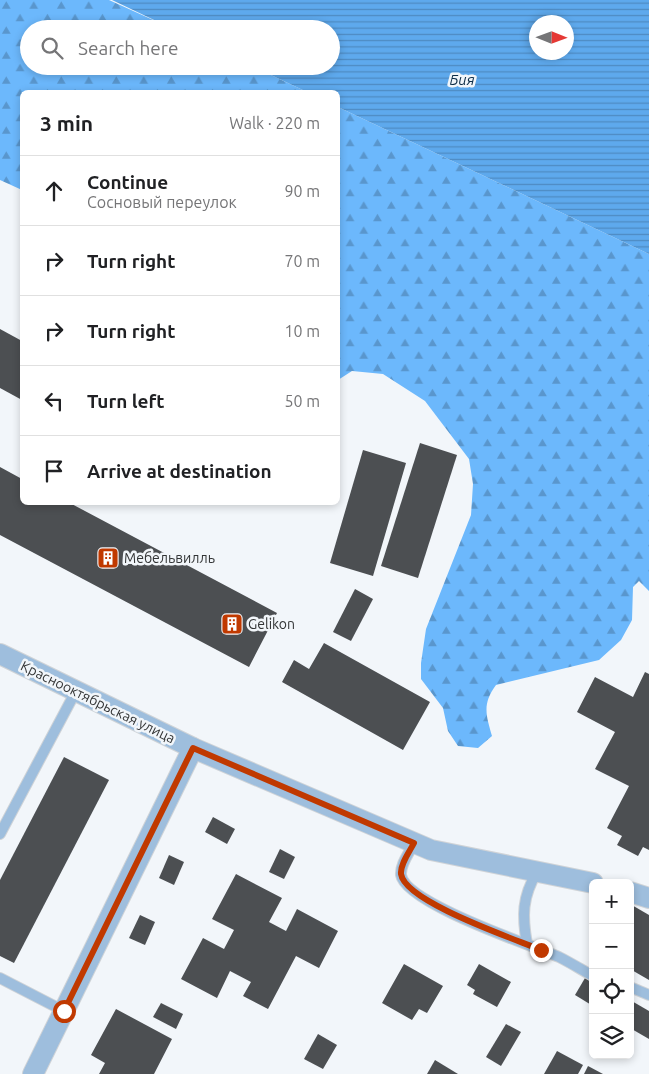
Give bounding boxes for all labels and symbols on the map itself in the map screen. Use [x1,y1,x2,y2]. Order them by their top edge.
north arrow [529,15,574,60]
water label: Бия [450,71,475,88]
building icon: Мебельвилль [96,546,120,570]
place label: Мебельвилль [124,550,215,566]
building icon: Gelikon [220,612,244,636]
place label: Gelikon [248,616,295,632]
street label: Краснооктябрьская улица [18,658,178,746]
route end [530,939,553,962]
route start [53,1000,76,1023]

